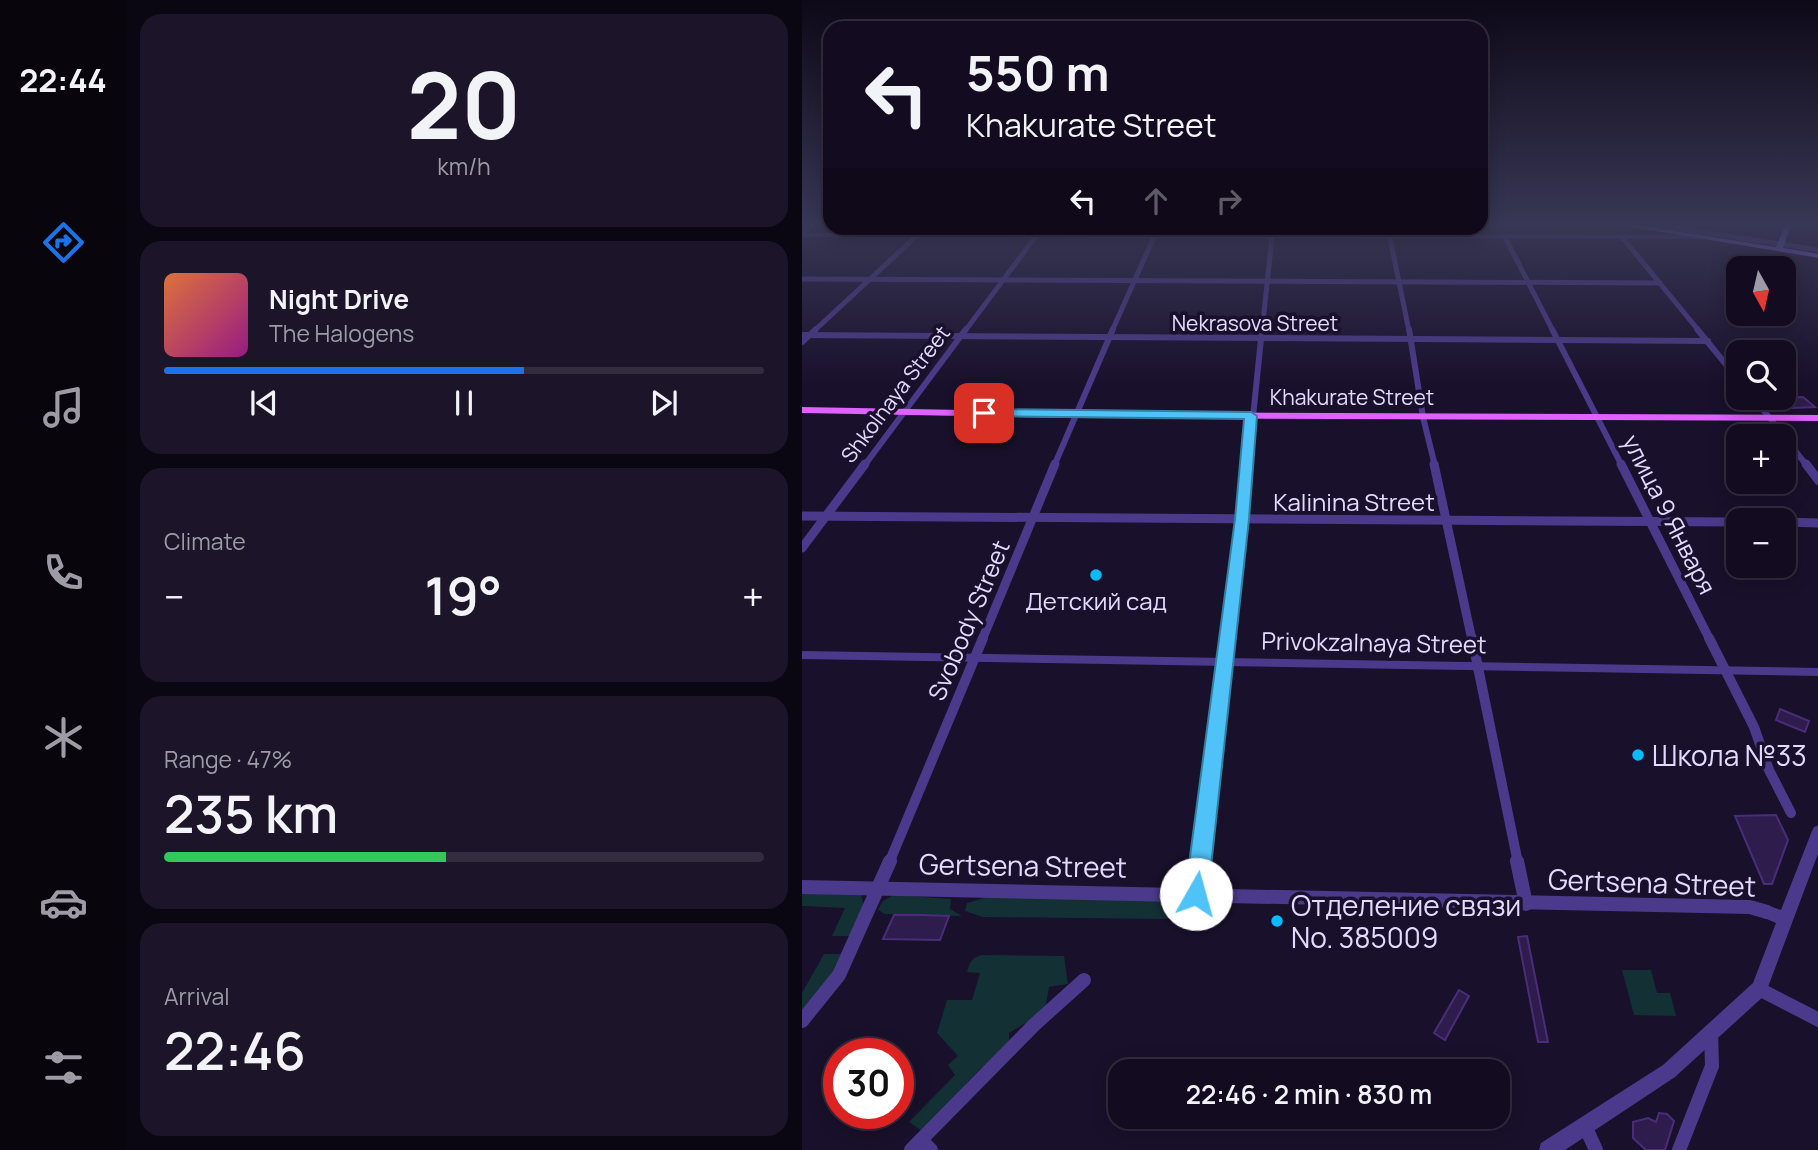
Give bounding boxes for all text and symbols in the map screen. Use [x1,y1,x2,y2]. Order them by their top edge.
text: 550 m [966,39,1110,106]
text: 20 [407,42,521,166]
icon: left [851,49,942,140]
text: 22:44 [19,58,107,102]
text: Khakurate Street [966,103,1217,147]
text: km/h [437,150,491,182]
icon: left [1064,182,1102,220]
icon: ahead [1137,182,1175,220]
icon: right [1210,182,1248,220]
icon: directions [39,218,88,267]
north arrow [1726,256,1796,326]
map controls [1726,256,1796,578]
text: Night Drive [269,281,409,317]
street label: Nekrasova Street [1172,309,1338,337]
text: The Halogens [269,317,414,349]
street label: Shkolnaya Street [834,320,956,468]
button: search [1726,340,1796,410]
icon: music [39,383,88,432]
pin [954,383,1014,443]
street label: Khakurate Street [1270,383,1434,411]
icon: previous [245,384,283,422]
icon: pause [445,384,483,422]
icon: next [645,384,683,422]
icon: arrive [965,394,1003,432]
button: + [1726,424,1796,494]
street label: улица 9 Января [1616,428,1724,600]
street label: Kalinina Street [1273,485,1435,518]
button: − [1726,508,1796,578]
text: Climate [164,525,246,557]
street label: Svobody Street [919,535,1017,705]
icon: phone [39,548,88,597]
text: 19° [424,560,502,631]
marker: Детский сад [1088,567,1104,583]
text: − [164,570,185,622]
text: + [742,570,764,622]
place label: Детский сад [1025,584,1167,617]
street label: Privokzalnaya Street [1261,624,1487,660]
icon: climate [39,713,88,762]
place label: Школа №33 [1652,736,1807,774]
text: Range · 47% [164,743,292,775]
marker: Школа №33 [1630,747,1646,763]
text: 235 km [164,778,338,849]
street label: Gertsena Street [919,844,1127,886]
position arrow [1159,857,1233,931]
street label: Gertsena Street [1547,859,1757,905]
icon: car [39,878,88,927]
place label: Отделение связи No. 385009 [1291,886,1521,956]
marker: Отделение связи No. 385009 [1269,913,1285,929]
text: Arrival [164,980,230,1012]
text: 22:46 [164,1015,306,1086]
speed limit sign: 30 [823,1038,914,1129]
icon: filters [39,1043,88,1092]
text: 22:46 · 2 min · 830 m [1186,1076,1432,1112]

